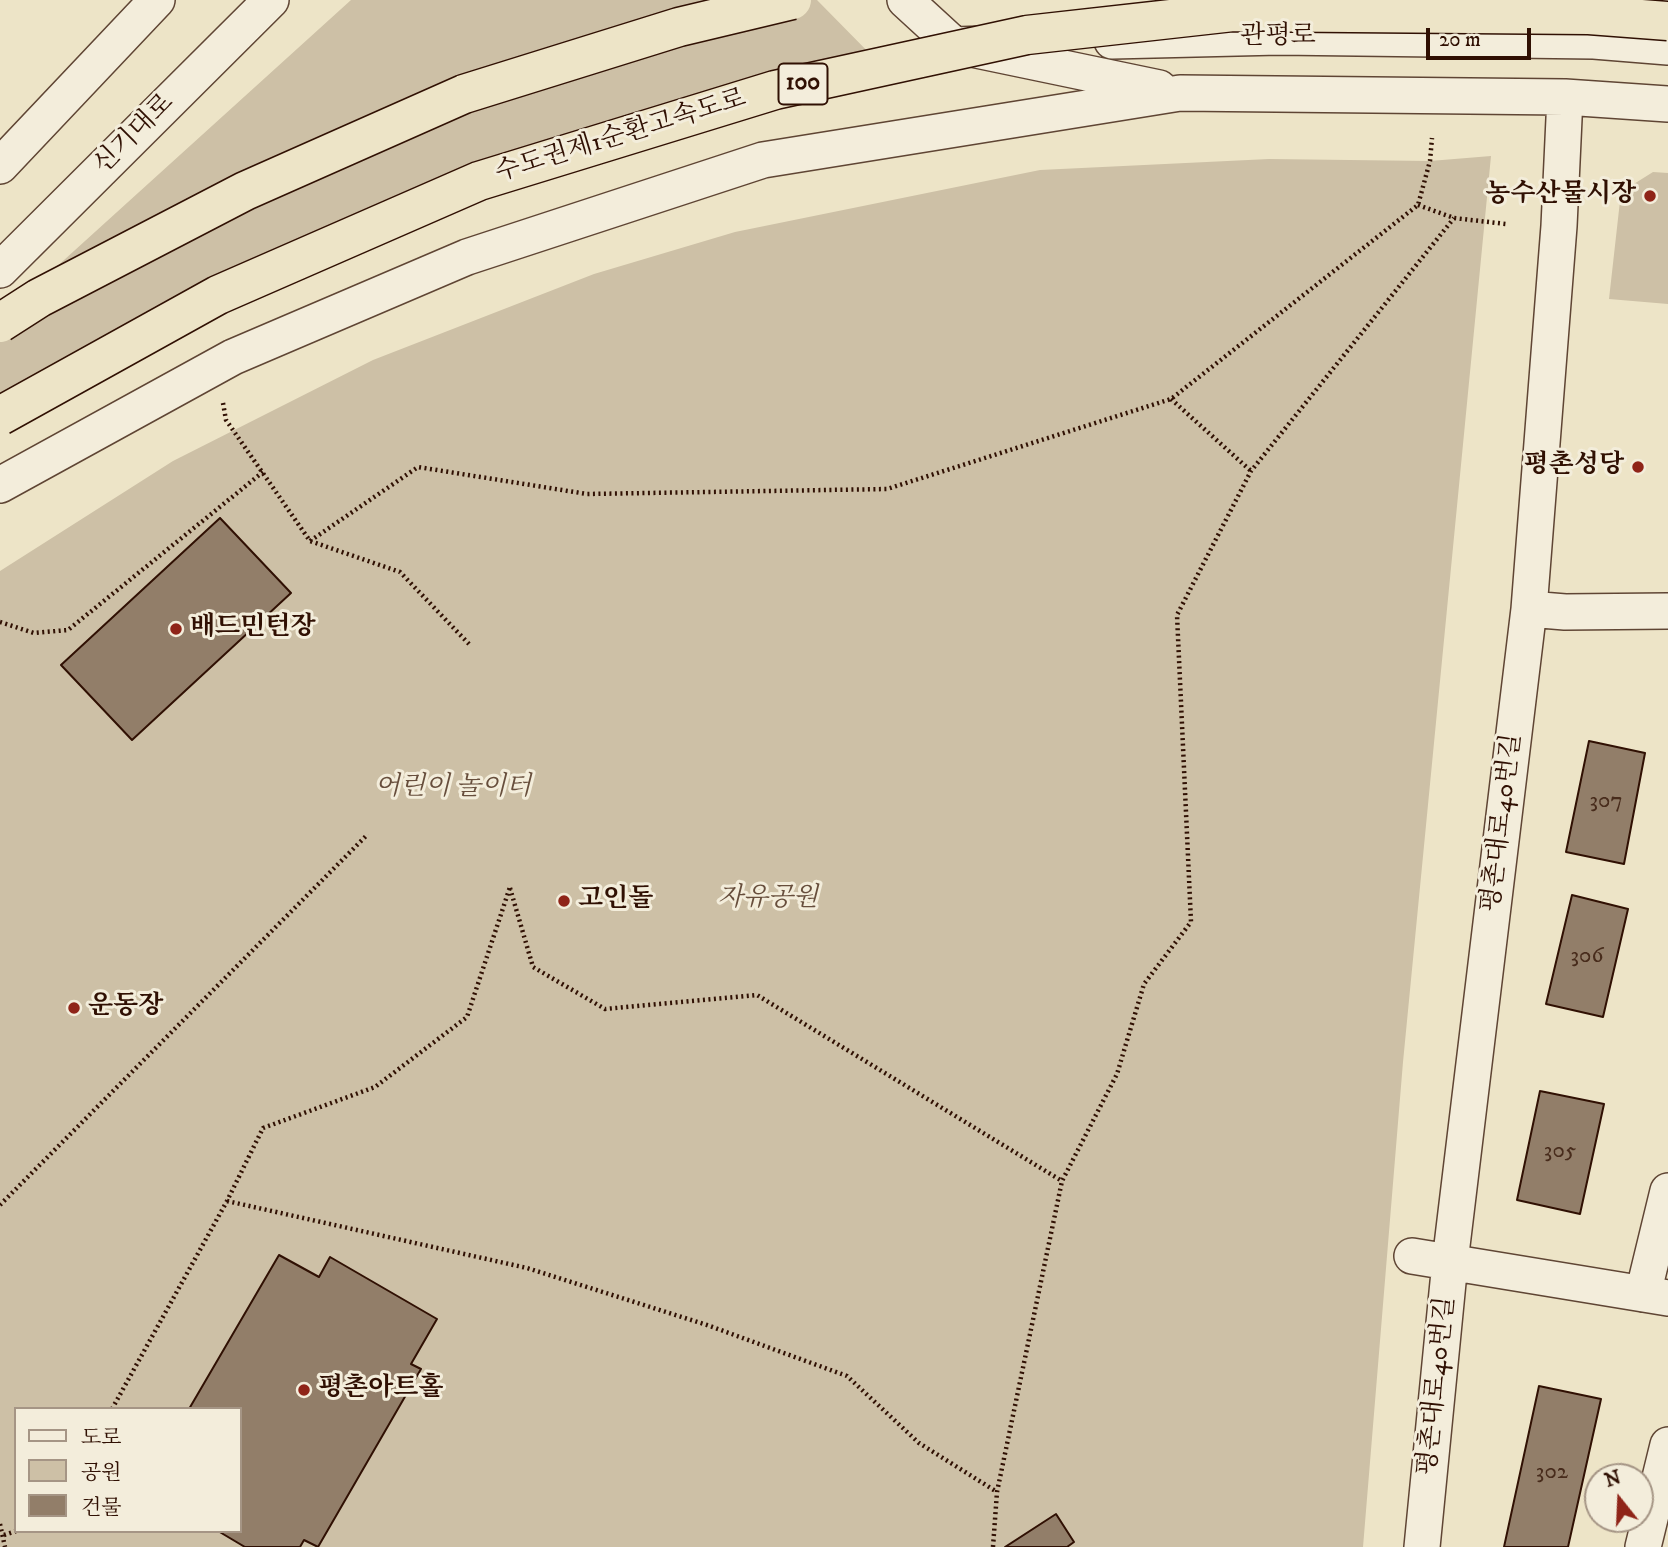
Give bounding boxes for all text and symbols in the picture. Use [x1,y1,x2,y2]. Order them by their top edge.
scale bar [1430,14,1535,58]
street label: 관평로 [1240,22,1316,54]
text: 20 m [1439,27,1481,53]
road number: 100 [778,64,828,104]
street label: 수도권제1순환고속도로 [492,84,750,190]
street label: 신기대로 [88,88,182,182]
place label: 농수산물시장 [1485,180,1636,212]
marker: 농수산물시장 [1642,188,1658,204]
place label: 평촌성당 [1524,451,1624,483]
marker: 평촌성당 [1630,459,1646,475]
place label: 배드민턴장 [190,613,316,645]
marker: 배드민턴장 [168,621,184,637]
street label: 평촌대로40번길 [1477,732,1529,914]
park label: 어린이 놀이터 [375,773,531,805]
house number: 307 [1589,788,1623,816]
park label: 자유공원 [718,884,818,916]
place label: 고인돌 [578,885,653,917]
marker: 고인돌 [556,893,572,909]
house number: 306 [1571,943,1603,971]
place label: 운동장 [88,992,163,1024]
marker: 운동장 [66,1000,82,1016]
house number: 305 [1544,1138,1576,1166]
street label: 평촌대로40번길 [1413,1295,1463,1477]
place label: 평촌아트홀 [318,1374,444,1406]
marker: 평촌아트홀 [296,1382,312,1398]
legend [14,1407,242,1533]
text: 도로 [81,1425,122,1451]
house number: 302 [1536,1459,1568,1487]
text: 공원 [81,1460,122,1486]
north arrow [1584,1463,1654,1533]
text: N [1602,1466,1624,1493]
text: 건물 [81,1495,122,1521]

